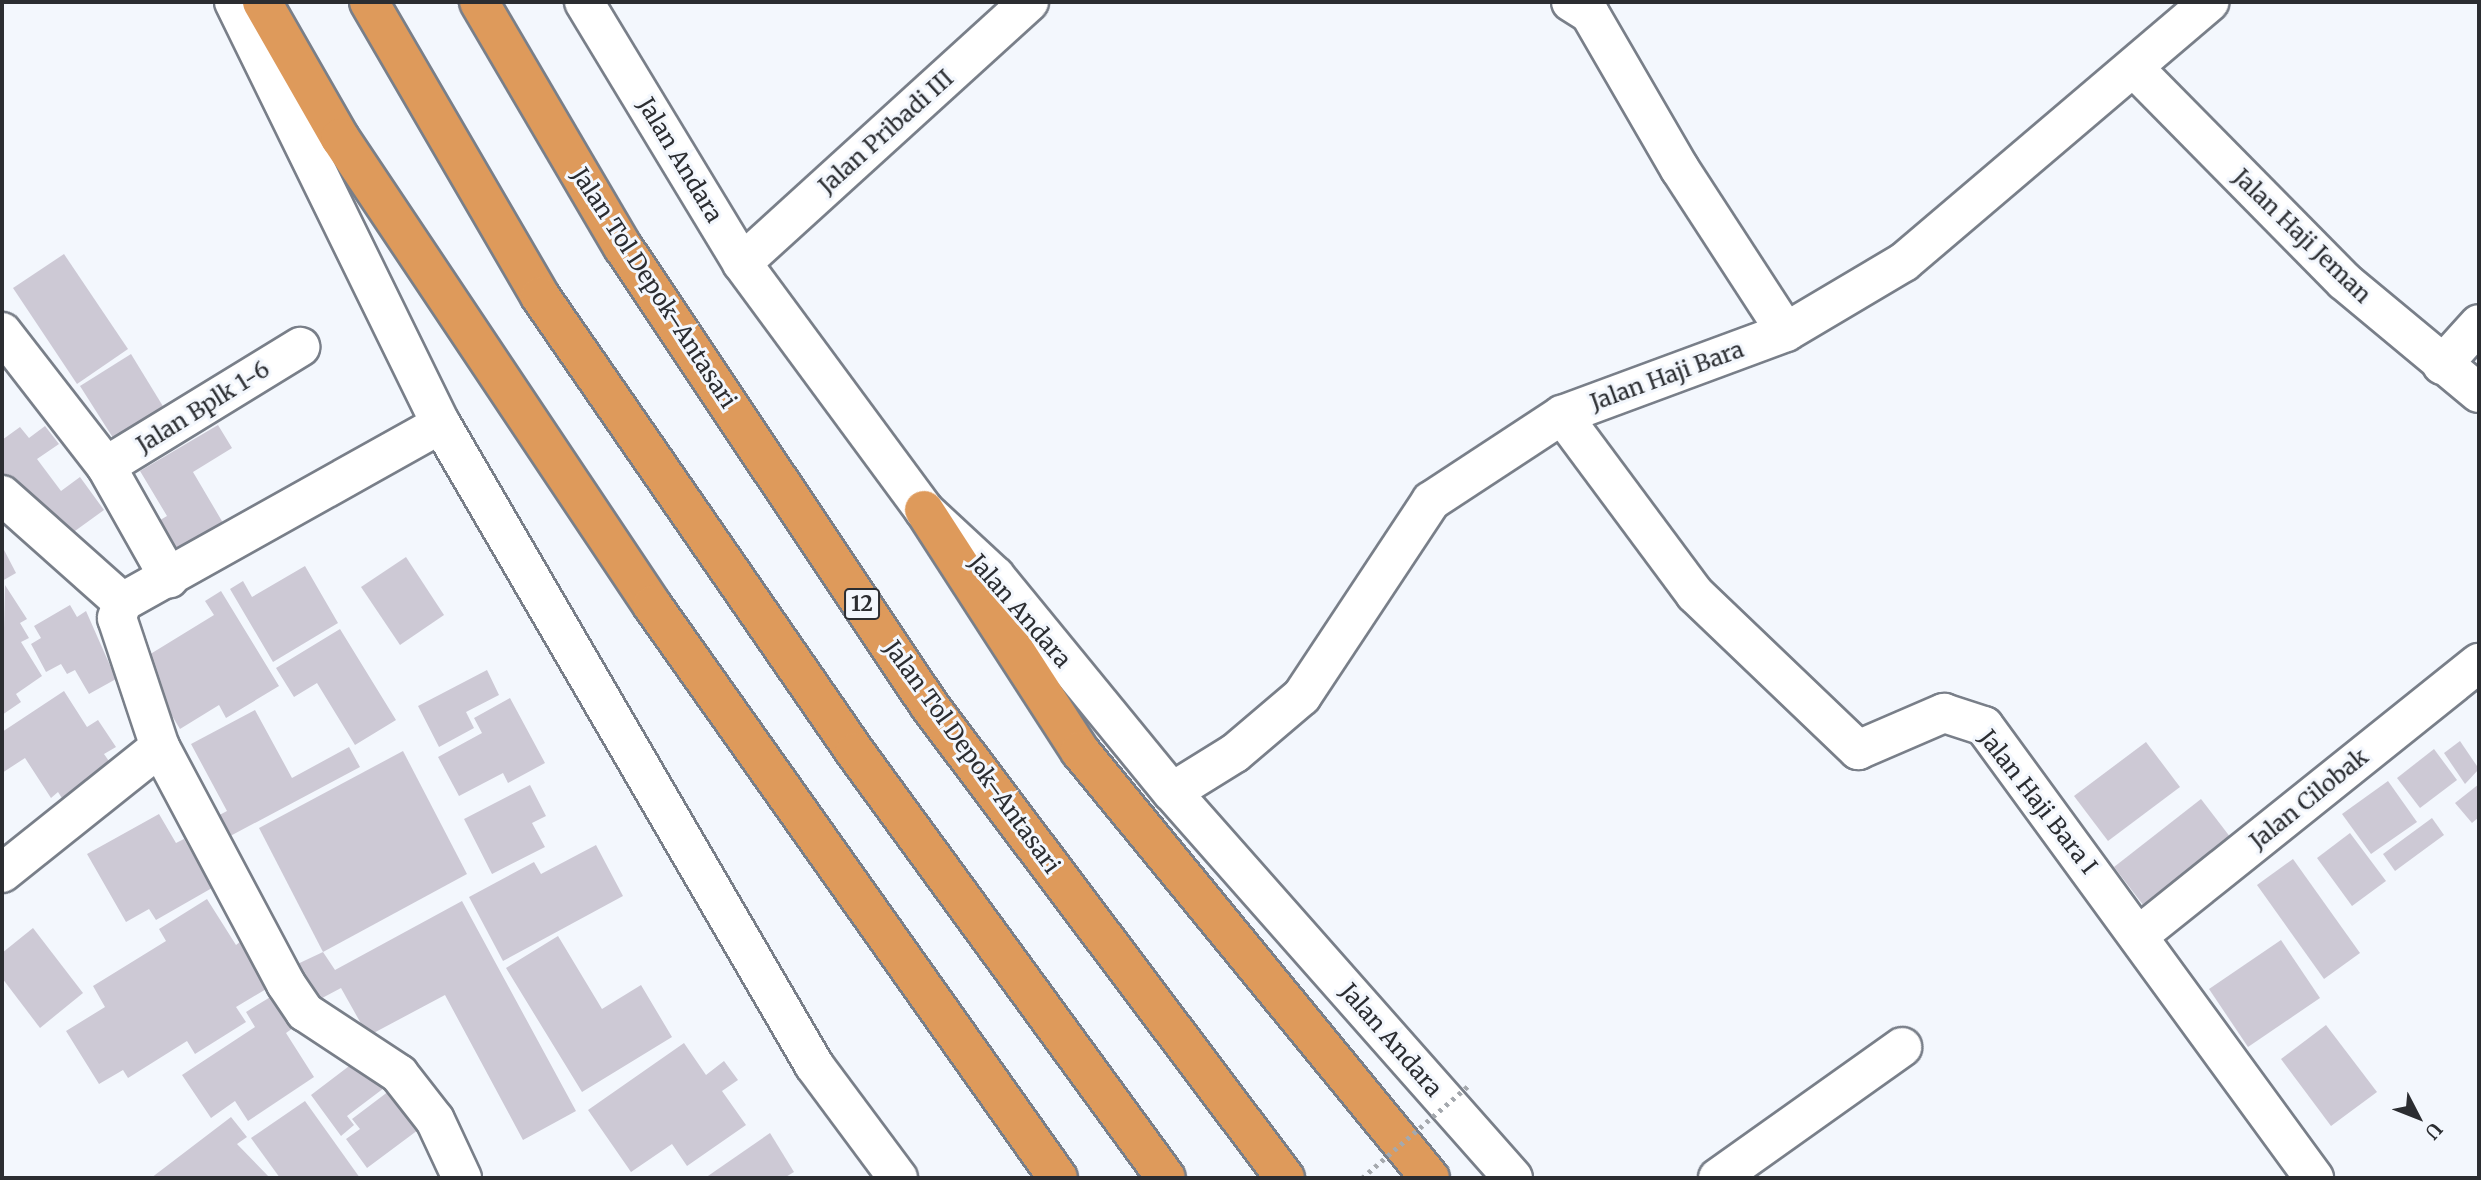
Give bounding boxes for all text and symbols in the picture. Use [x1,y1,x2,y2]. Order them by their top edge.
street label: Jalan Pribadi III [813,64,959,200]
street label: Jalan Andara [632,93,728,227]
street label: Jalan Tol Depok–Antasari [566,163,742,413]
street label: Jalan Haji Jeman [2227,163,2377,309]
street label: Jalan Haji Bara [1587,335,1747,417]
street label: Jalan Bplk 1-6 [131,355,275,459]
street label: Jalan Andara [963,549,1077,673]
road number: 12 [843,586,881,622]
street label: Jalan Tol Depok–Antasari [878,635,1066,879]
street label: Jalan Haji Bara I [1973,724,2103,880]
street label: Jalan Cilobak [2244,743,2374,855]
street label: Jalan Andara [1334,978,1448,1102]
north arrow [2383,1082,2453,1152]
text: U [2420,1118,2447,1144]

